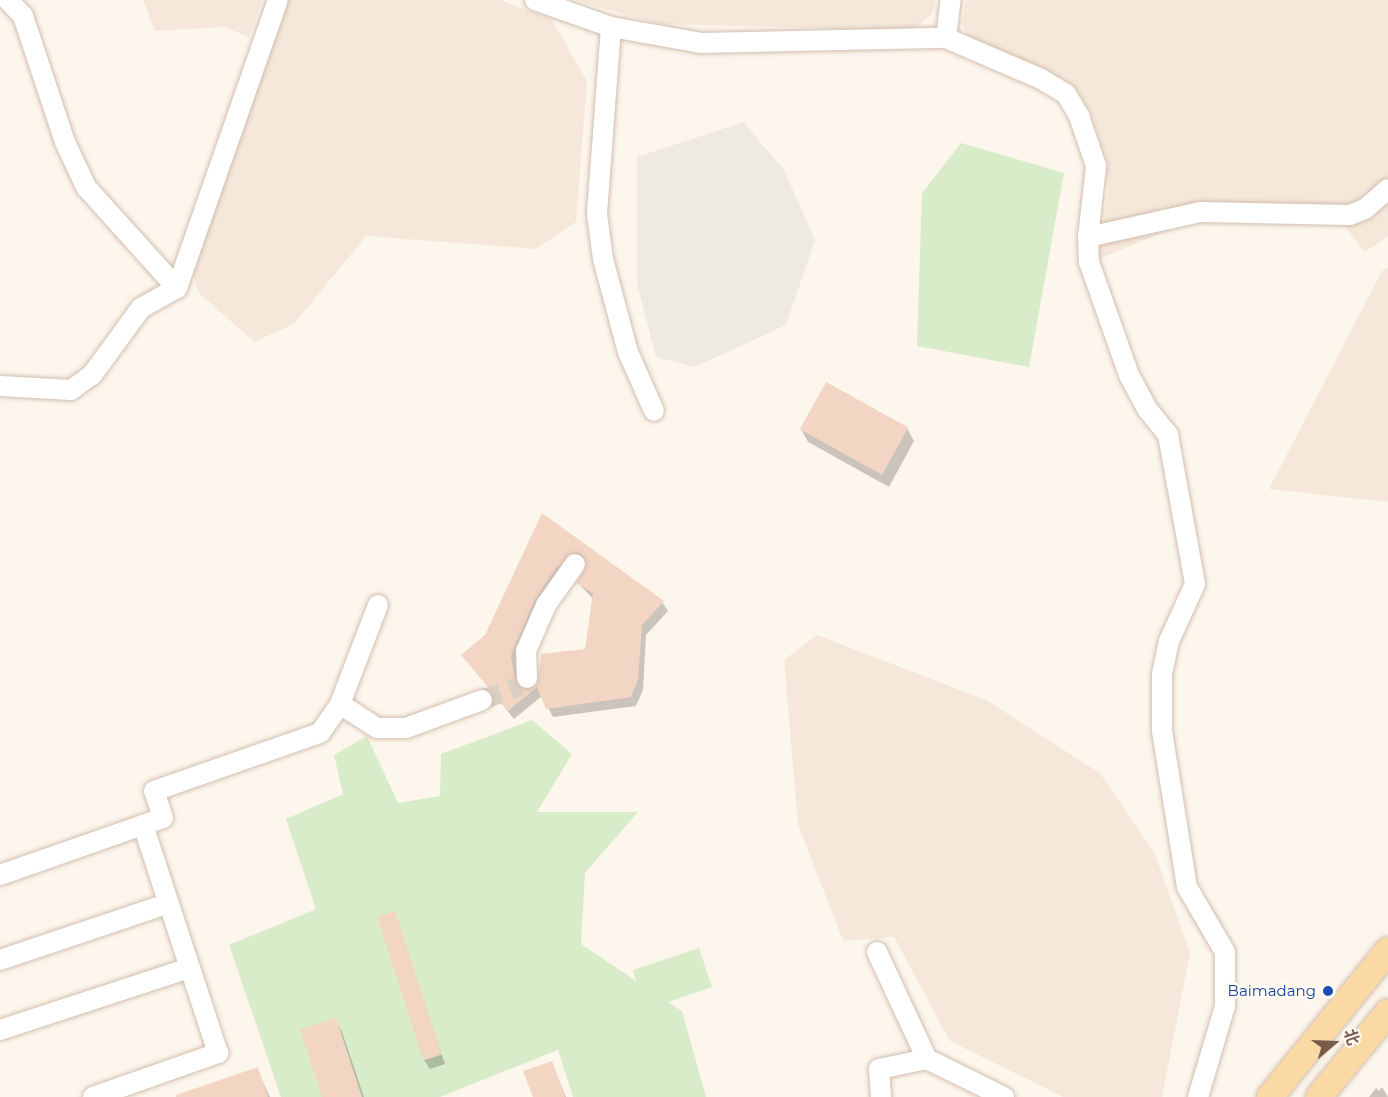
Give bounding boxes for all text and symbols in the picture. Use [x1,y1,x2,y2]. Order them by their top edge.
place label: Baimadang [1228,982,1316,1000]
marker: Baimadang [1321,984,1335,998]
north arrow [1304,1013,1364,1073]
text: 北 [1340,1026,1363,1048]

